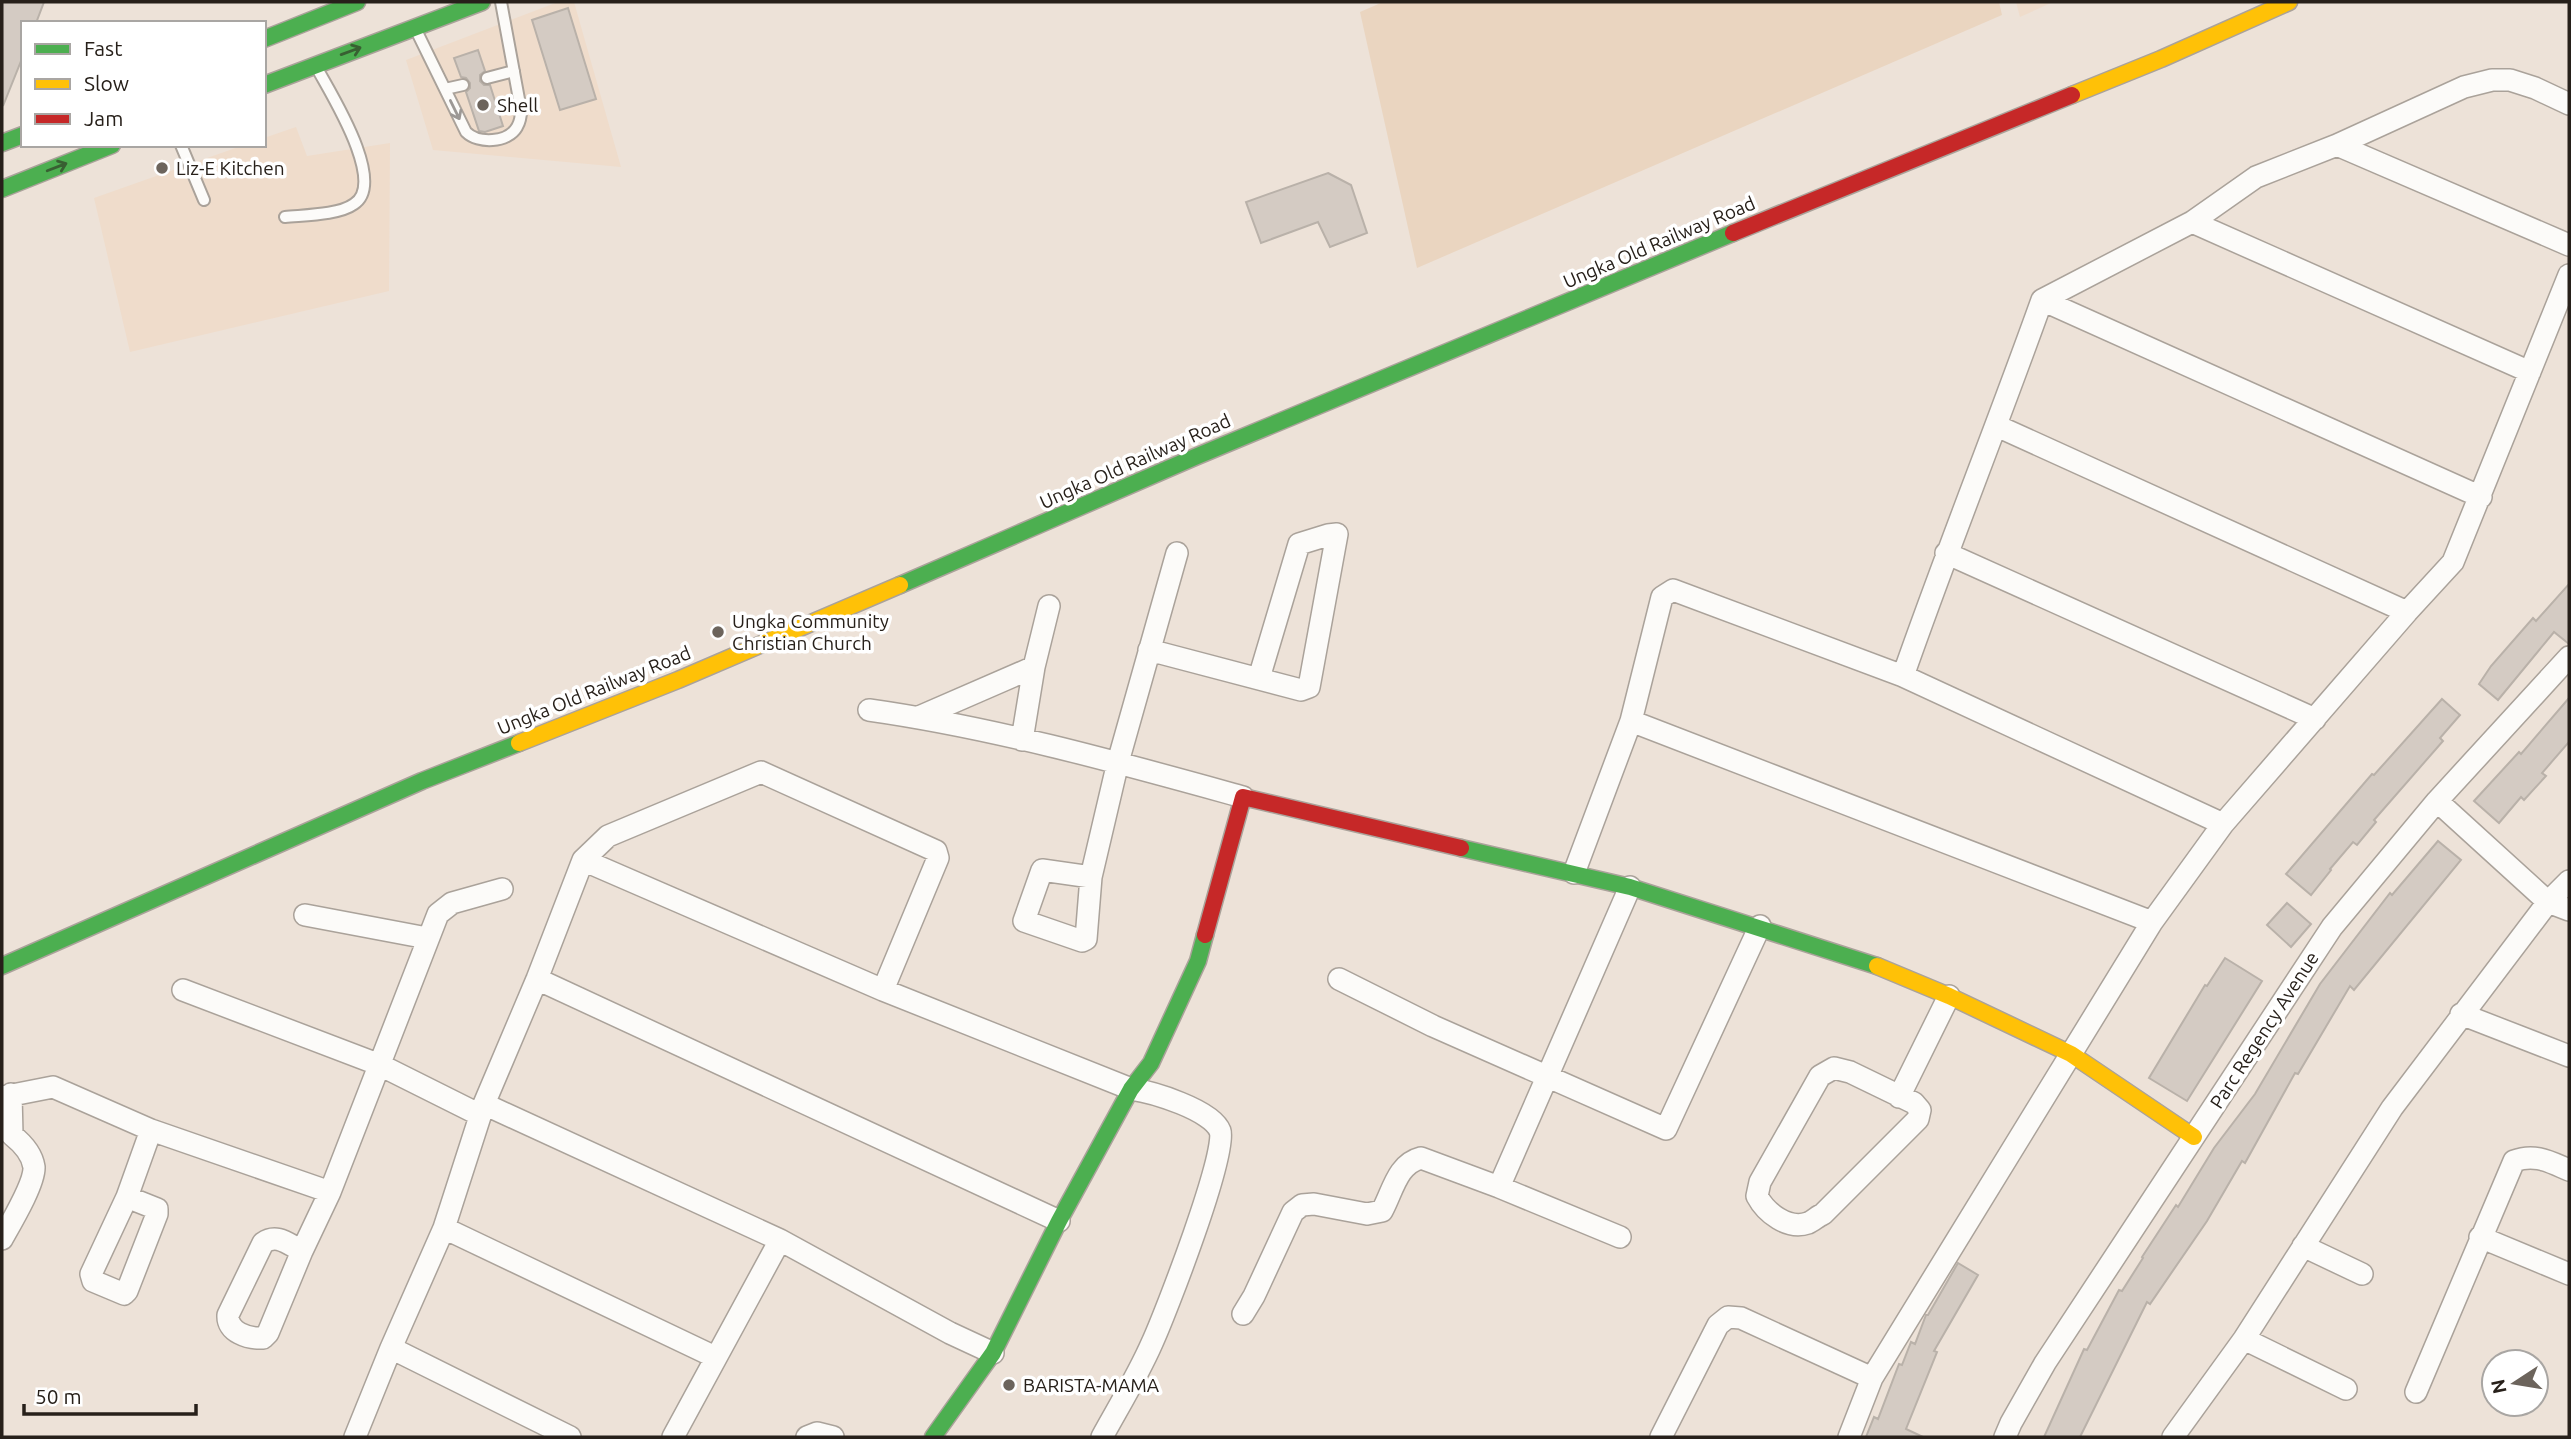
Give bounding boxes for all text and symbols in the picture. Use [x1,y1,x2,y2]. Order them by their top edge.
legend [21,21,266,147]
text: Fast [84,36,122,60]
one-way arrow [339,44,361,56]
text: Slow [84,71,129,95]
place label: Shell [497,94,538,116]
marker: Shell [475,97,491,113]
one-way arrow [449,99,463,120]
text: Jam [84,106,123,130]
place label: Liz-E Kitchen [176,157,285,179]
one-way arrow [45,159,67,172]
marker: Liz-E Kitchen [154,160,170,176]
street label: Ungka Old Railway Road [1560,192,1758,292]
street label: Ungka Old Railway Road [1036,409,1234,513]
place label: Ungka Community Christian Church [732,610,889,654]
marker: Ungka Community Christian Church [710,624,726,640]
street label: Ungka Old Railway Road [494,641,694,739]
street label: Parc Regency Avenue [2205,947,2323,1113]
north arrow [2480,1348,2550,1418]
scale bar [24,1372,196,1416]
place label: BARISTA-MAMA [1023,1374,1160,1396]
marker: BARISTA-MAMA [1001,1377,1017,1393]
text: N [2486,1377,2511,1396]
text: 50 m [35,1384,82,1408]

